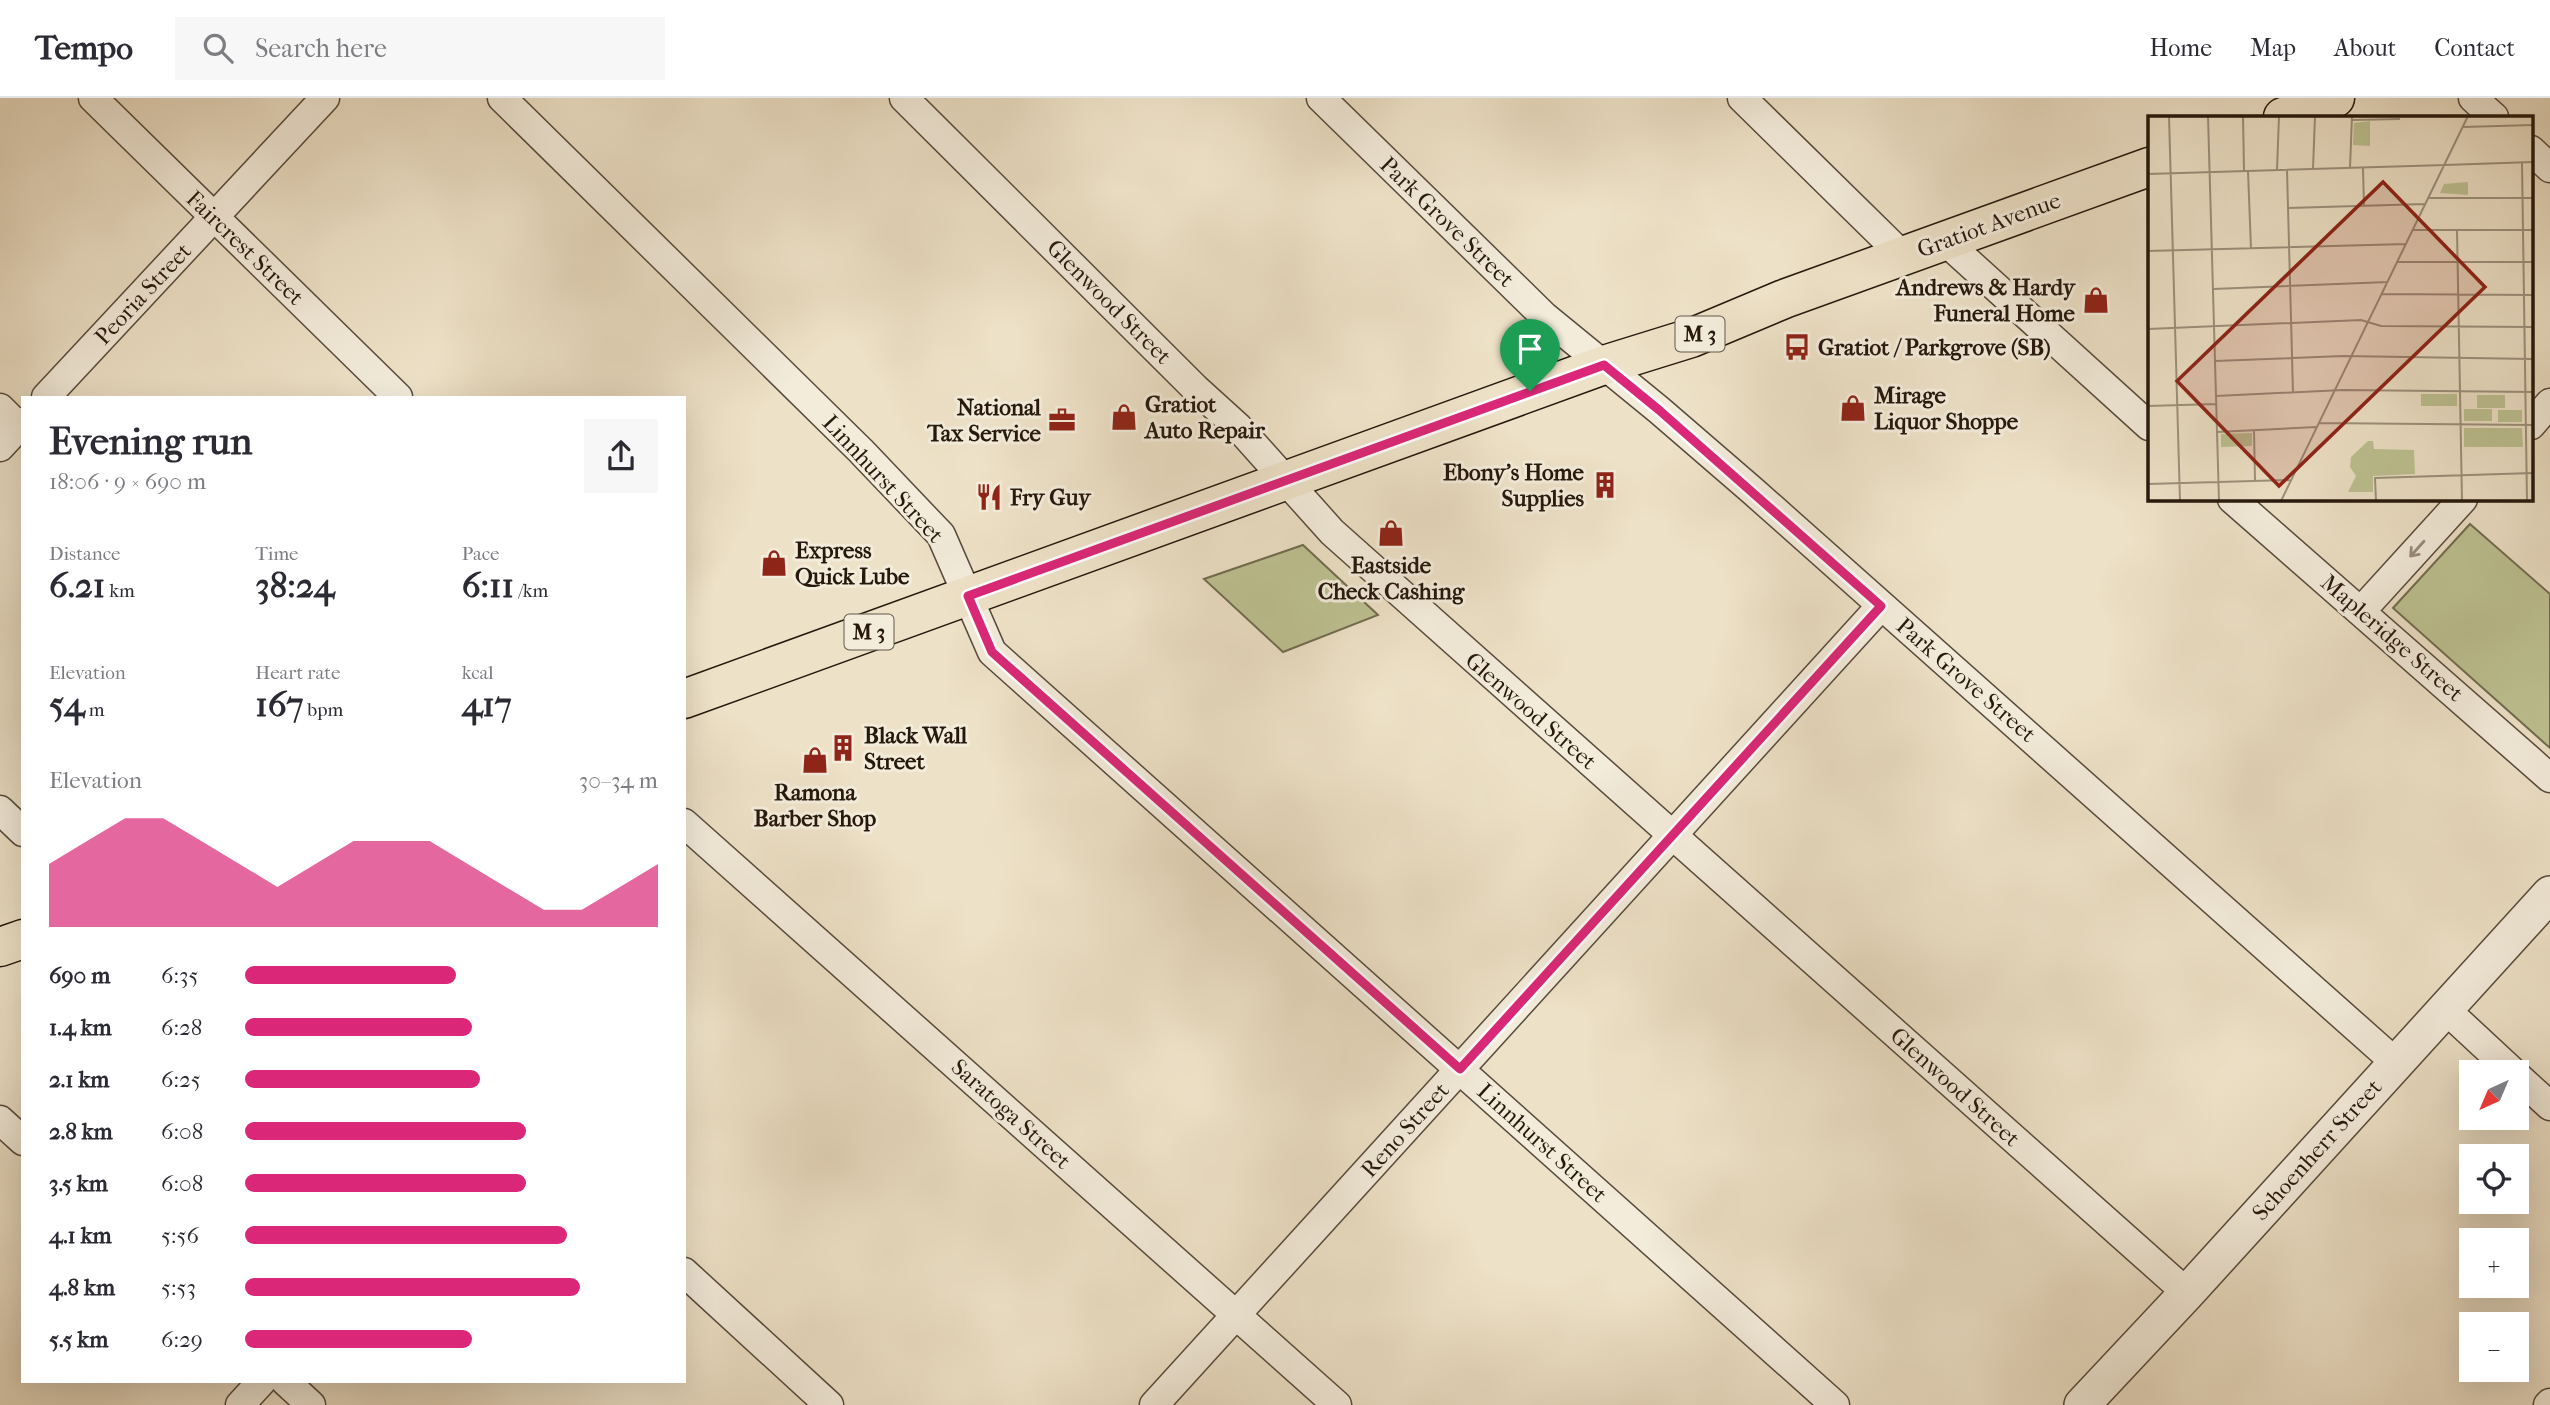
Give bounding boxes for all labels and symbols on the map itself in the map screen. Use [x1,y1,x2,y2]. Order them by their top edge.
inset map [2148,116,2532,500]
street label: Park Grove Street [1374,151,1520,293]
street label: Faircrest Street [181,185,309,311]
street label: Gratiot Avenue [1914,187,2064,263]
street label: Glenwood Street [1041,234,1177,370]
street label: Peoria Street [89,238,197,350]
place label: Andrews & Hardy Funeral Home [1894,274,2077,327]
shop icon: Andrews & Hardy Funeral Home [2081,285,2111,315]
road number: M 3 [1676,316,1724,352]
pin [1500,319,1560,391]
bus stop icon: Gratiot / Parkgrove (SB) [1782,332,1812,362]
place label: Gratiot / Parkgrove (SB) [1818,334,2051,361]
place label: Mirage Liquor Shoppe [1874,382,2019,435]
place label: Gratiot Auto Repair [1143,391,1266,444]
shop icon: Mirage Liquor Shoppe [1838,393,1868,423]
place label: National Tax Service [926,394,1042,447]
shop icon: Gratiot Auto Repair [1109,402,1139,432]
office icon: National Tax Service [1047,405,1077,435]
street label: Linnhurst Street [817,409,949,549]
place label: Ebony's Home Supplies [1443,459,1585,512]
building icon: Ebony's Home Supplies [1590,470,1620,500]
restaurant icon: Fry Guy [974,482,1004,512]
place label: Fry Guy [1009,484,1092,511]
shop icon: Eastside Check Cashing [1376,518,1406,548]
place label: Express Quick Lube [795,537,910,590]
one-way arrow [2409,540,2426,557]
shop icon: Express Quick Lube [759,548,789,578]
place label: Eastside Check Cashing [1318,552,1465,605]
street label: Mapleridge Street [2315,569,2469,707]
street label: Park Grove Street [1891,612,2041,748]
road number: M 3 [844,614,894,650]
street label: Glenwood Street [1460,647,1602,775]
place label: Black Wall Street [864,722,968,775]
building icon: Black Wall Street [828,733,858,763]
shop icon: Ramona Barber Shop [800,745,830,775]
place label: Ramona Barber Shop [754,779,877,832]
street label: Glenwood Street [1885,1022,2025,1152]
street label: Saratoga Street [946,1053,1076,1175]
north arrow [2459,1060,2529,1130]
street label: Schoenherr Street [2247,1074,2387,1226]
street label: Reno Street [1355,1077,1455,1183]
street label: Linnhurst Street [1472,1078,1612,1208]

